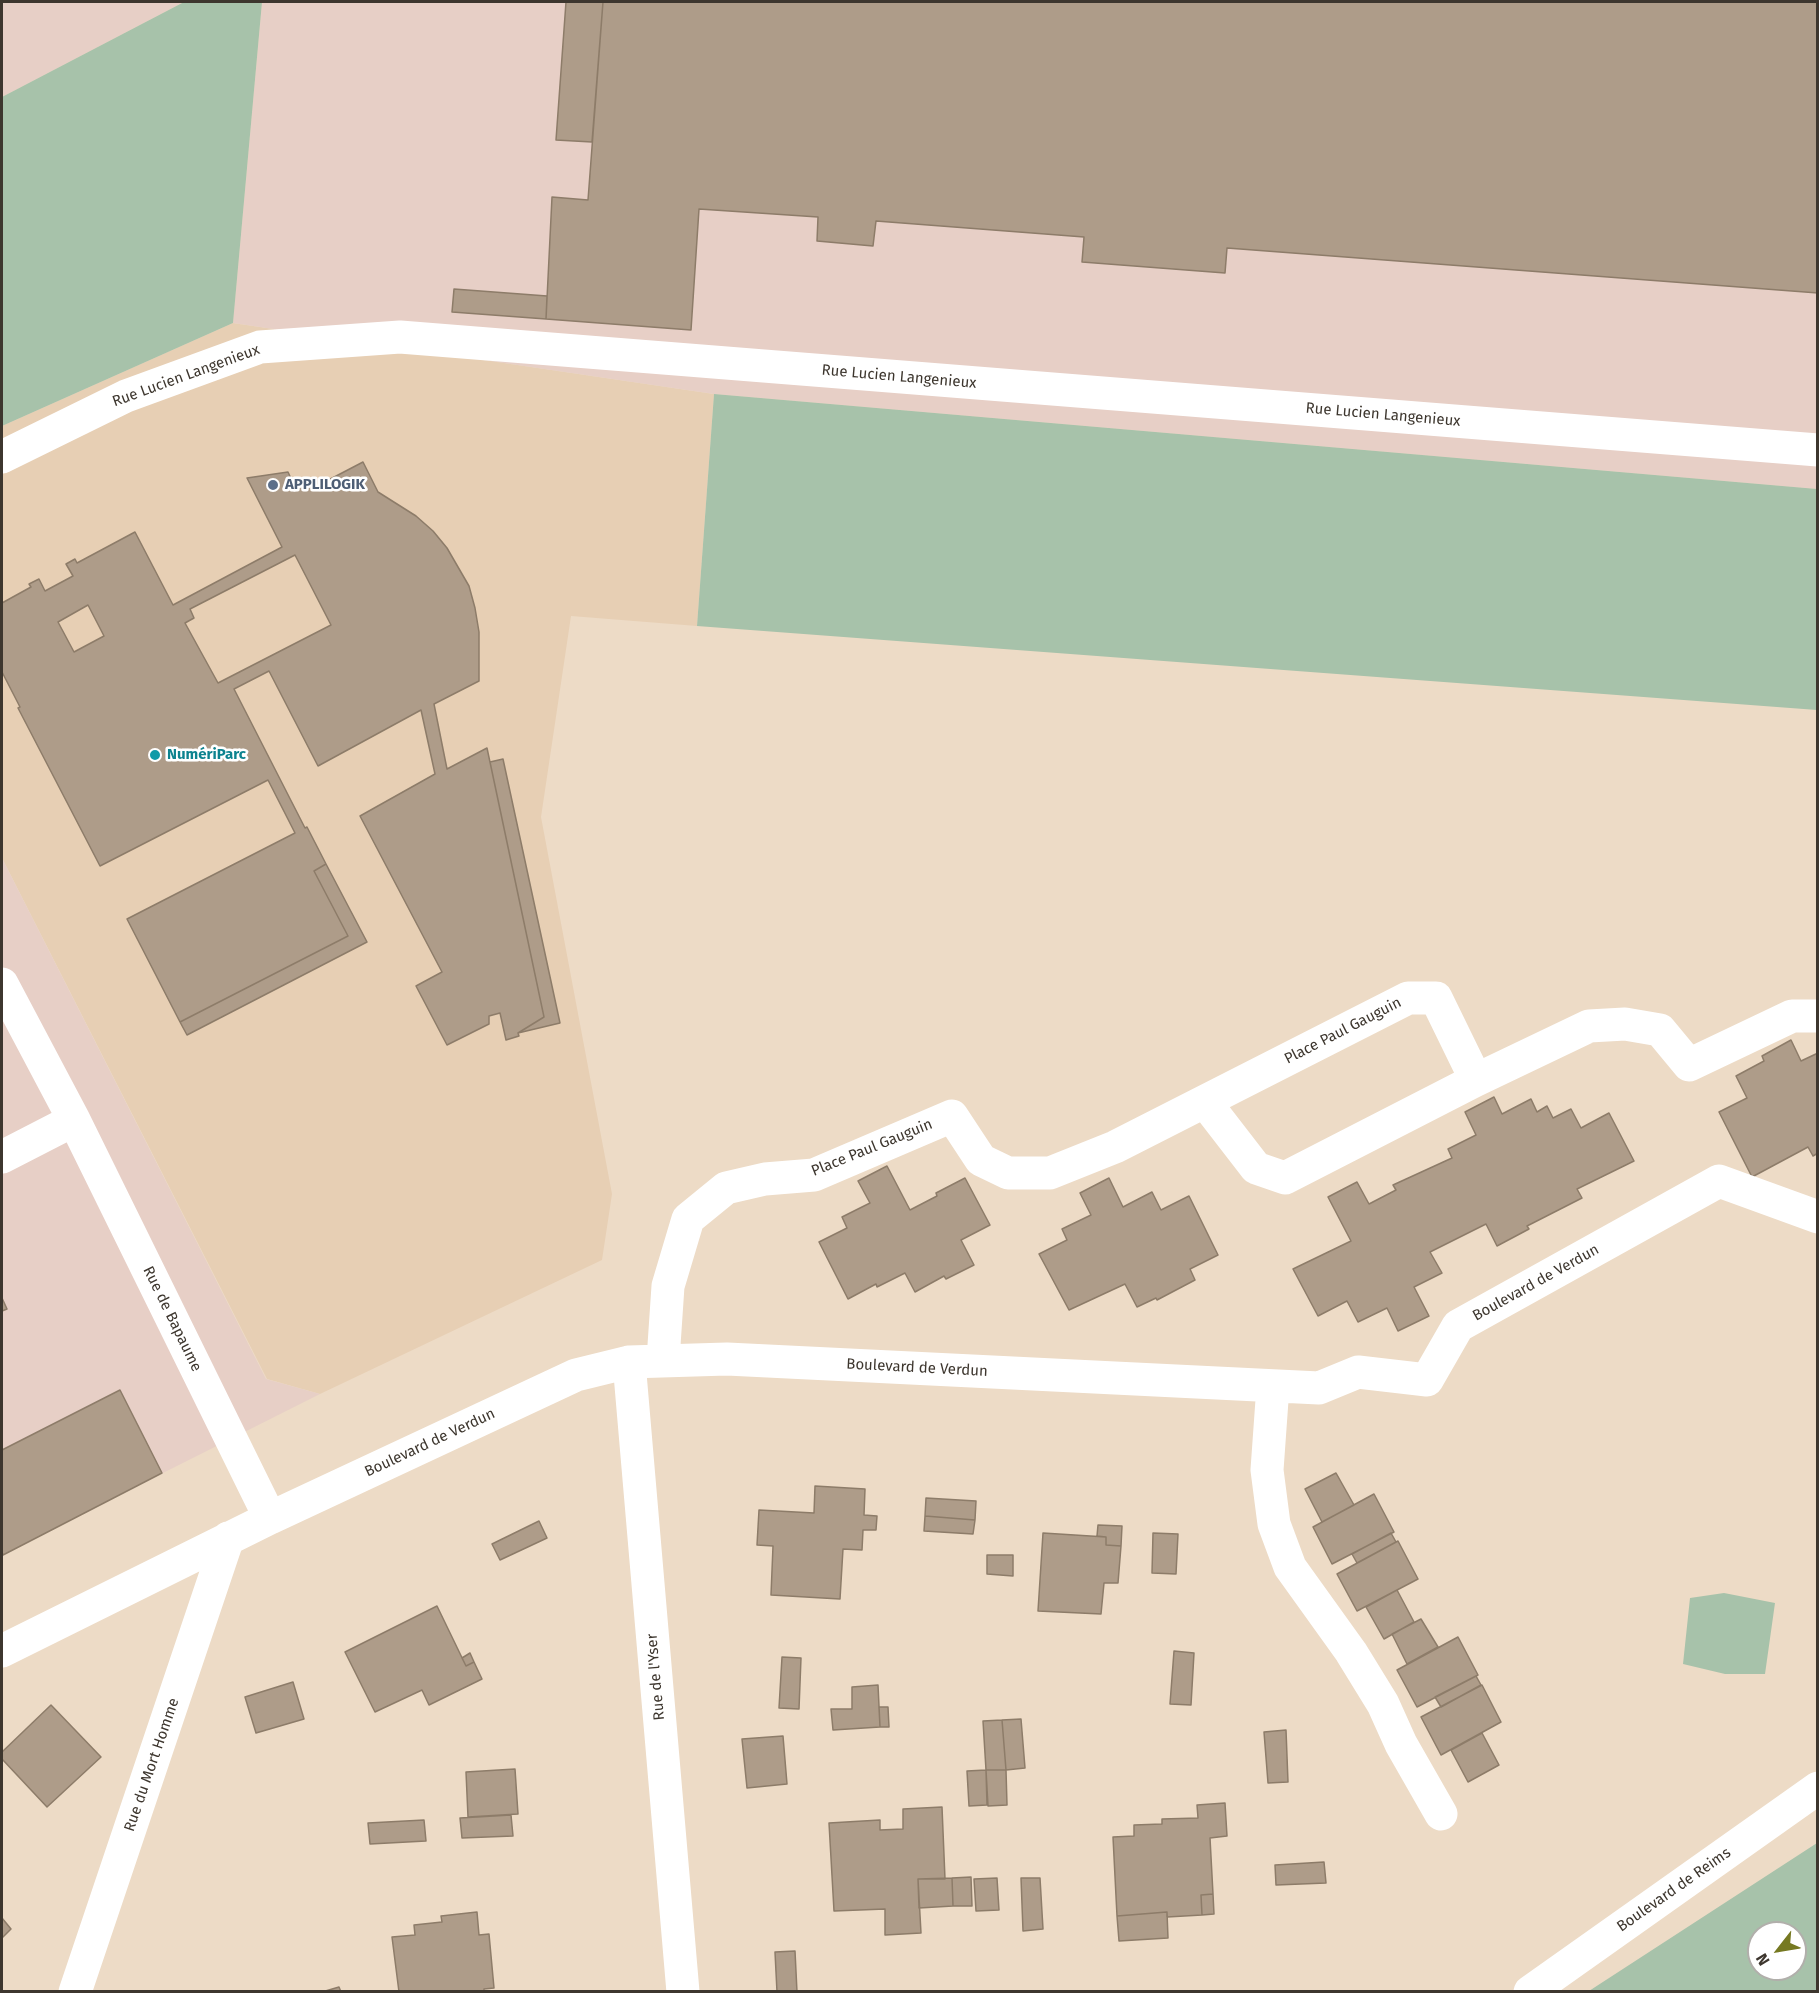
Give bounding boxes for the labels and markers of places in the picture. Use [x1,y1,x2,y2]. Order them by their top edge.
place label: APPLILOGIK [285,476,365,494]
marker: APPLILOGIK [266,478,280,492]
place label: NumériParc [167,746,246,764]
marker: NumériParc [148,748,162,762]

